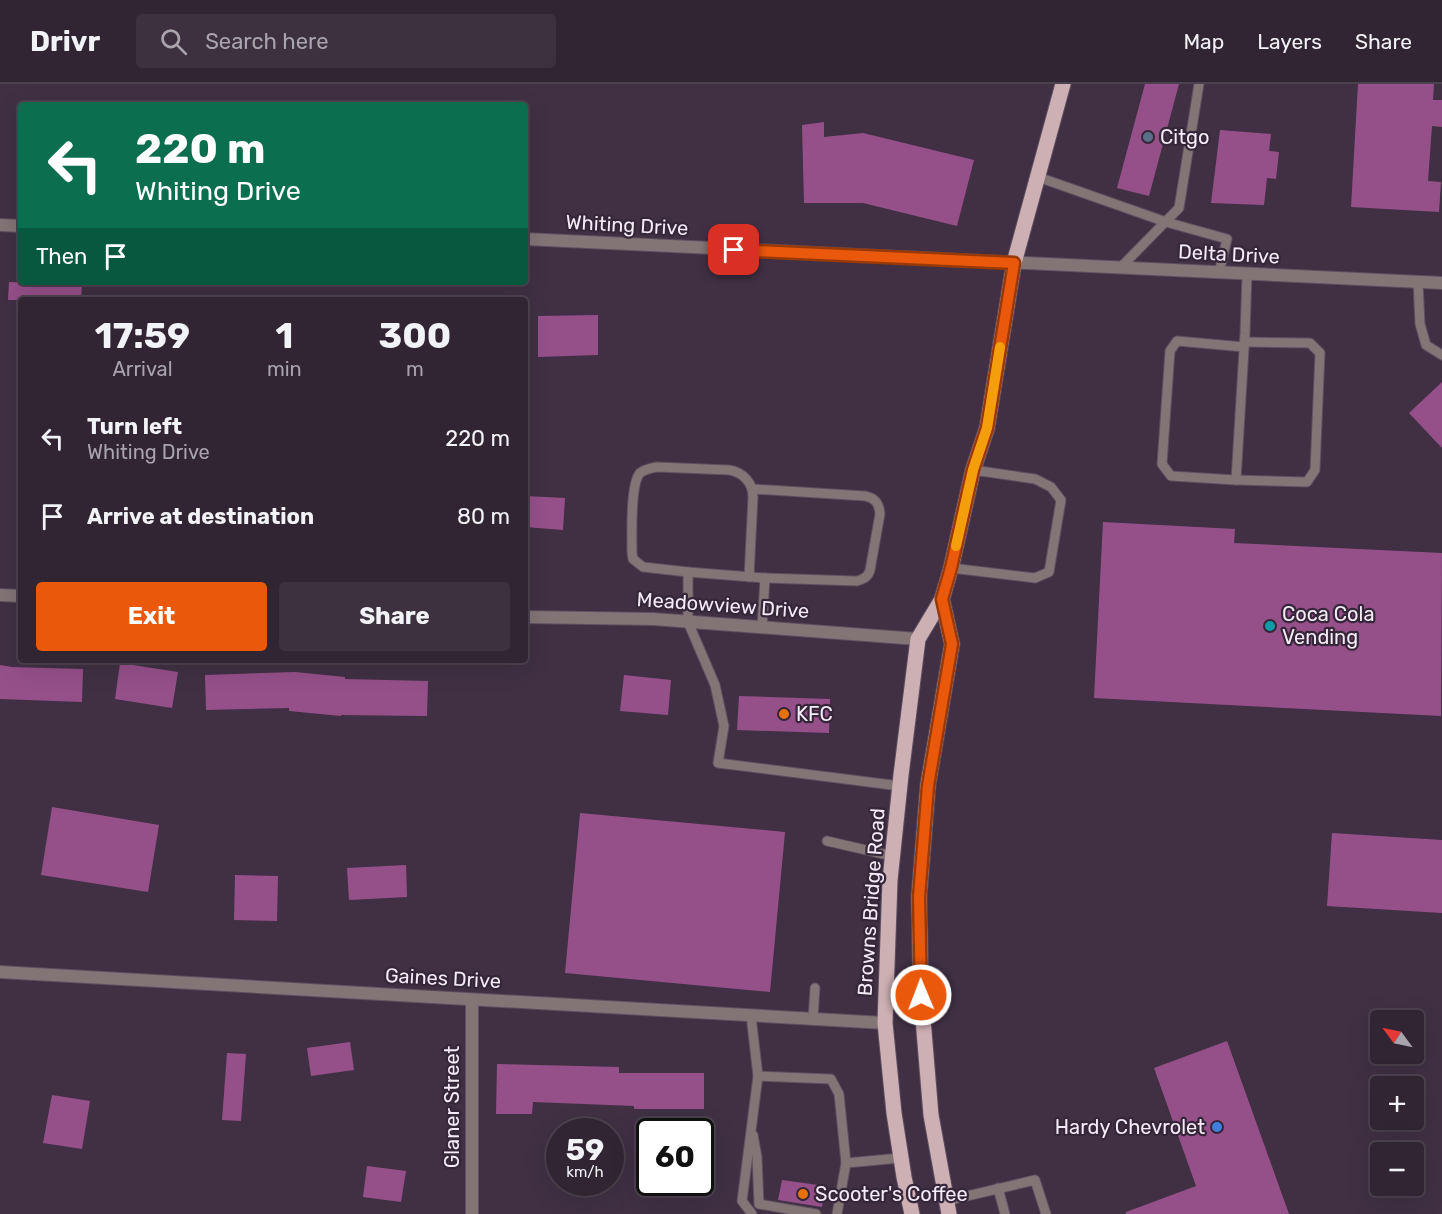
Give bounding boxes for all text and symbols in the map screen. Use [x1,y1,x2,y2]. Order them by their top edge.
search box [136,14,556,68]
text: Drivr [30,25,100,58]
icon: search [157,25,190,58]
text: Search here [205,28,329,55]
text: Map [1183,29,1224,54]
text: Layers [1257,29,1322,54]
text: Share [1355,29,1412,54]
text: 220 m [135,124,266,174]
place label: Citgo [1160,125,1209,149]
icon: left [36,126,114,204]
marker: Citgo [1141,130,1155,144]
text: Whiting Drive [135,175,301,207]
street label: Whiting Drive [565,210,689,240]
pin [708,224,759,275]
icon: arrive [717,233,750,266]
street label: Delta Drive [1178,239,1280,269]
icon: arrive [99,240,132,273]
text: Then [36,243,87,270]
text: 17:59 [95,314,190,357]
text: 1 [275,314,293,357]
text: 300 [379,314,451,357]
text: Arrival [112,357,173,381]
text: min [267,357,302,381]
text: m [406,357,424,381]
text: Turn left [87,413,182,440]
icon: left [36,422,69,455]
text: 220 m [445,425,510,452]
text: Whiting Drive [87,440,210,464]
icon: arrive [36,500,69,533]
text: Arrive at destination [87,503,314,530]
text: 80 m [457,503,510,530]
button: Exit [36,582,267,651]
button: Share [279,582,510,651]
street label: Meadowview Drive [636,587,810,623]
place label: Coca Cola Vending [1282,602,1374,649]
marker: Coca Cola Vending [1263,619,1277,633]
place label: KFC [796,702,833,726]
marker: KFC [777,707,791,721]
street label: Browns Bridge Road [852,807,890,997]
street label: Gaines Drive [384,963,502,993]
position arrow [889,963,953,1027]
north arrow [1370,1010,1424,1064]
map controls [1370,1010,1424,1196]
street label: Glaner Street [440,1045,464,1168]
button: + [1370,1076,1424,1130]
place label: Hardy Chevrolet [1055,1115,1205,1139]
speed limit sign: 60 [636,1118,714,1196]
marker: Hardy Chevrolet [1210,1120,1224,1134]
text: 59 [566,1132,604,1168]
button: − [1370,1142,1424,1196]
text: km/h [566,1163,604,1181]
place label: Scooter's Coffee [815,1182,968,1206]
marker: Scooter's Coffee [796,1187,810,1201]

